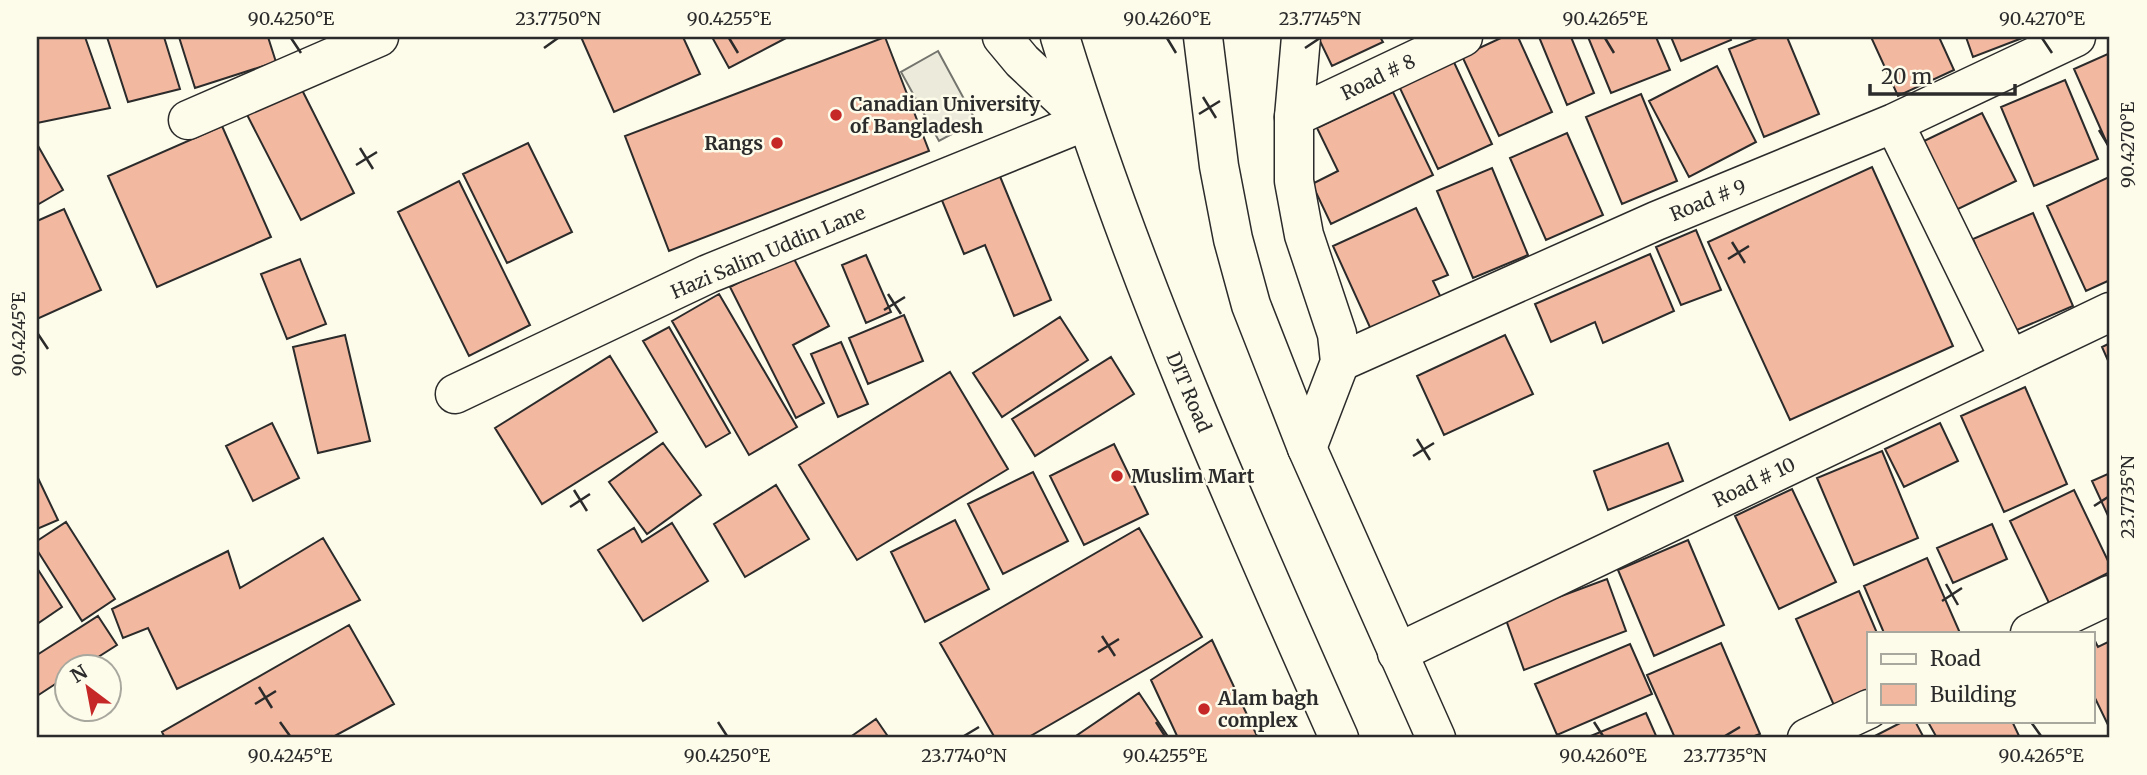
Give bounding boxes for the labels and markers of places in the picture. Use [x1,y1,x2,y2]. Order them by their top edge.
place label: Canadian University of Bangladesh [850,92,1041,138]
marker: Canadian University of Bangladesh [828,107,844,123]
place label: Rangs [704,131,763,155]
marker: Rangs [769,135,785,151]
place label: Muslim Mart [1131,464,1255,488]
marker: Muslim Mart [1109,468,1125,484]
place label: Alam bagh complex [1217,686,1319,732]
marker: Alam bagh complex [1196,701,1212,717]

